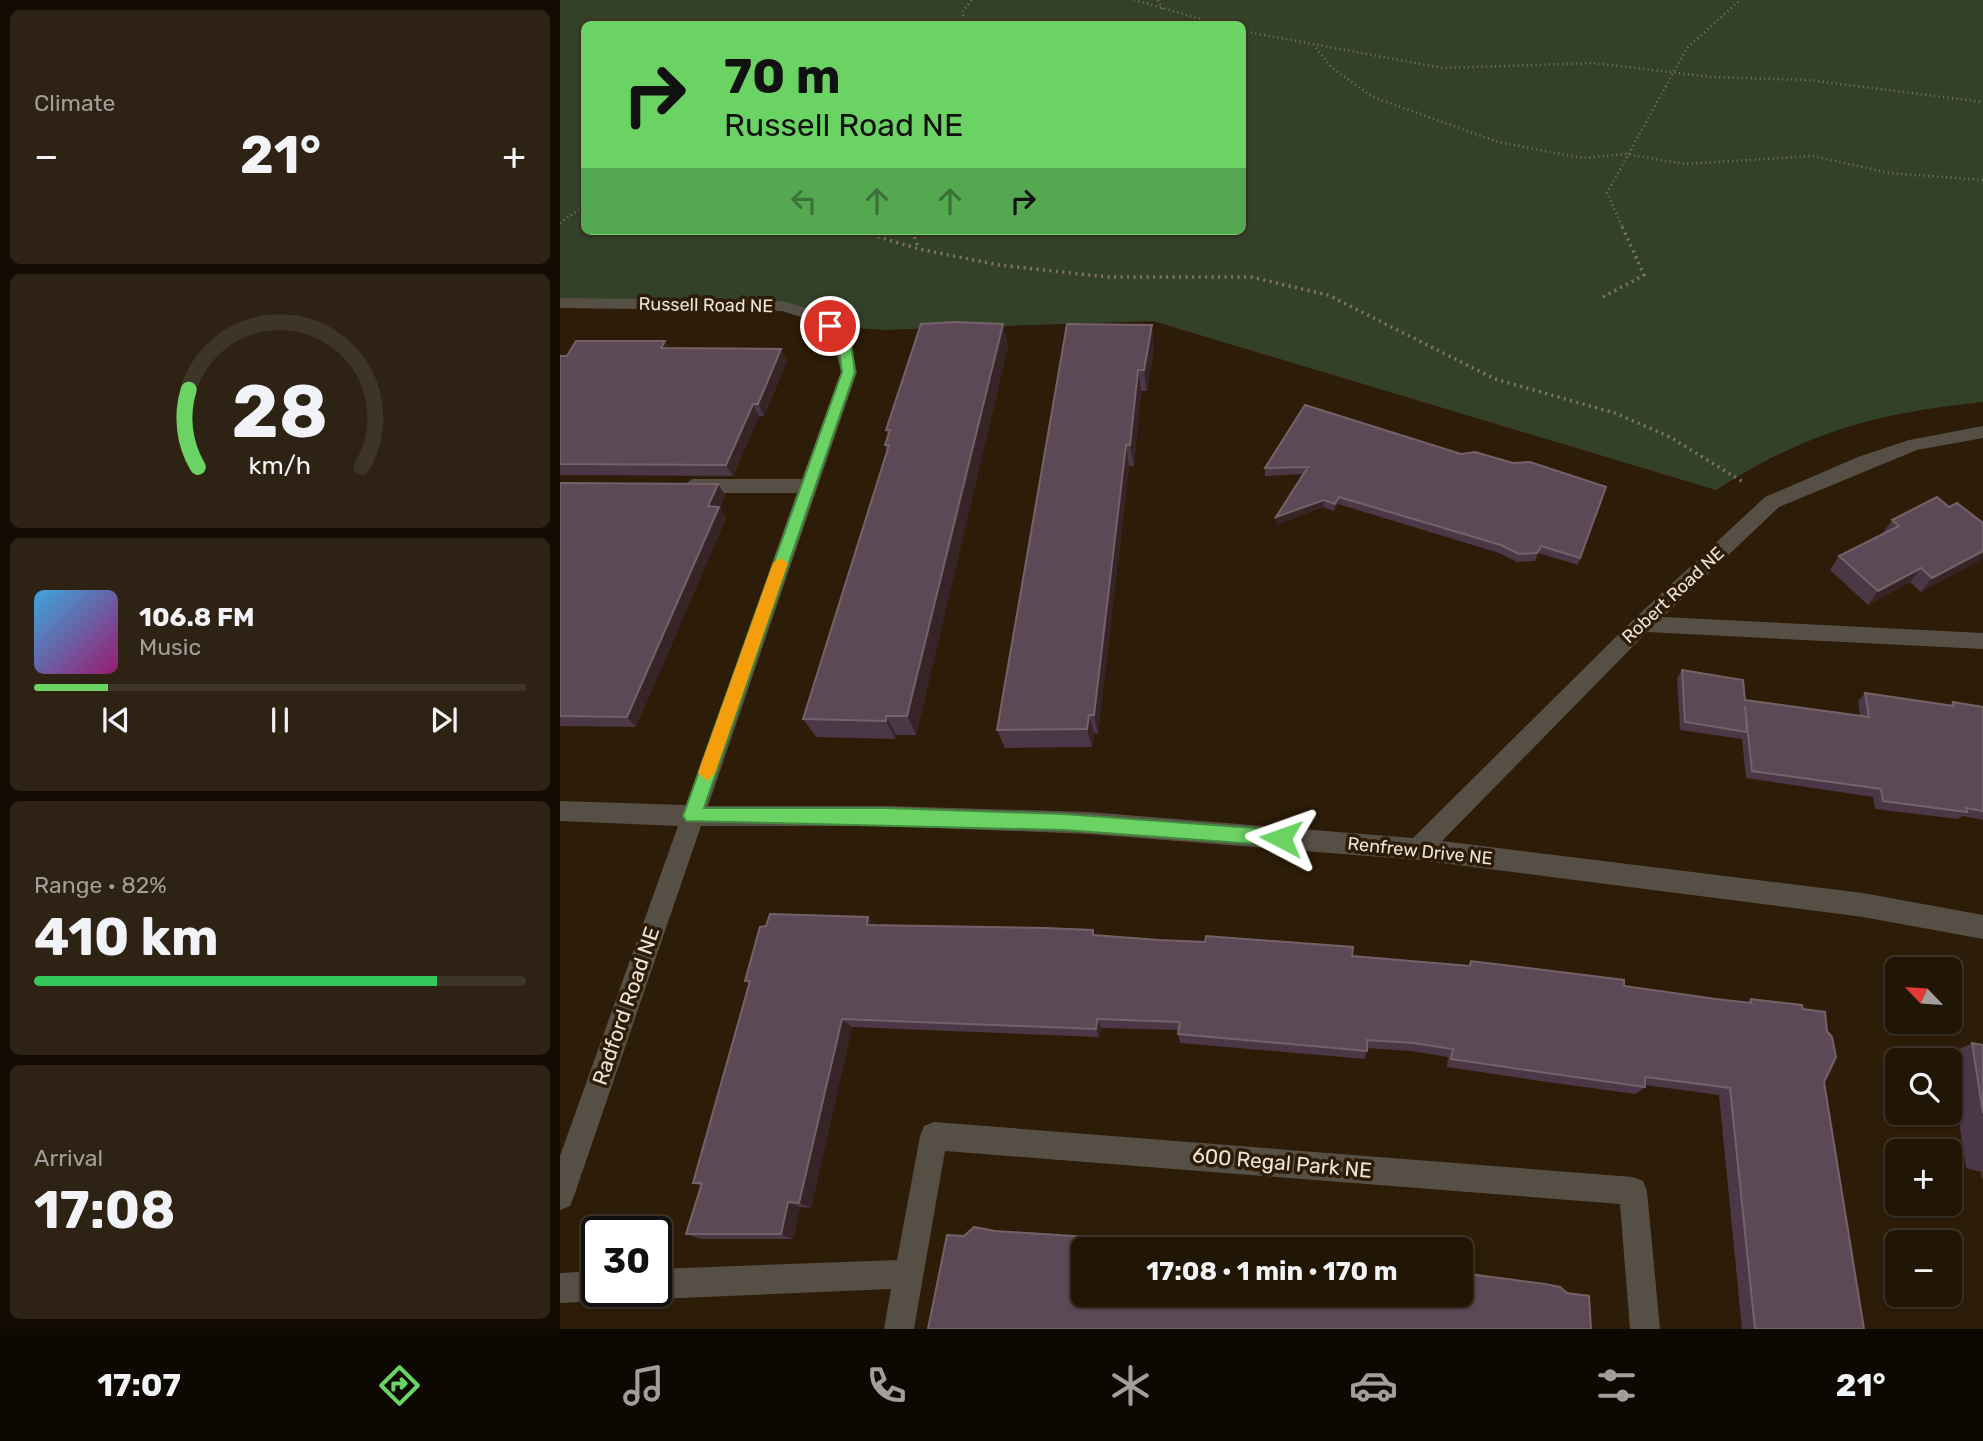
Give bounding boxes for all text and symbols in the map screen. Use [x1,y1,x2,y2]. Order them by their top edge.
text: 70 m [724,47,841,105]
icon: right [609,49,700,140]
text: Climate [34,89,115,117]
text: Russell Road NE [724,106,963,144]
text: 21° [240,124,321,186]
text: − [34,133,59,179]
text: + [502,133,526,179]
icon: left [785,182,823,220]
icon: ahead [858,182,896,220]
icon: ahead [931,182,969,220]
icon: right [1004,182,1042,220]
street label: Russell Road NE [638,293,774,317]
pin [800,296,860,356]
icon: arrive [811,307,849,345]
text: 28 [232,369,328,455]
text: km/h [249,450,311,479]
street label: Robert Road NE [1617,542,1729,648]
text: 106.8 FM [139,602,255,633]
text: Music [139,633,201,661]
icon: previous [97,701,135,739]
icon: pause [261,701,299,739]
icon: next [425,701,463,739]
position arrow [1244,801,1318,875]
street label: Renfrew Drive NE [1346,832,1494,870]
text: Range · 82% [34,871,167,899]
text: 410 km [34,906,219,968]
street label: Radford Road NE [587,924,664,1088]
north arrow [1885,957,1962,1034]
map controls [1885,957,1962,1307]
button: search [1885,1048,1962,1125]
button: + [1885,1139,1962,1216]
street label: 600 Regal Park NE [1191,1142,1373,1183]
text: Arrival [34,1144,103,1172]
text: 17:08 [34,1179,175,1241]
speed limit sign: 30 [581,1216,672,1307]
button: − [1885,1230,1962,1307]
text: 17:08 · 1 min · 170 m [1146,1256,1398,1287]
icon: directions [375,1361,424,1410]
icon: music [619,1361,668,1410]
icon: phone [862,1361,911,1410]
icon: climate [1106,1361,1155,1410]
icon: car [1349,1361,1398,1410]
icon: filters [1592,1361,1641,1410]
text: 17:07 [97,1366,181,1404]
text: 21° [1836,1366,1886,1404]

